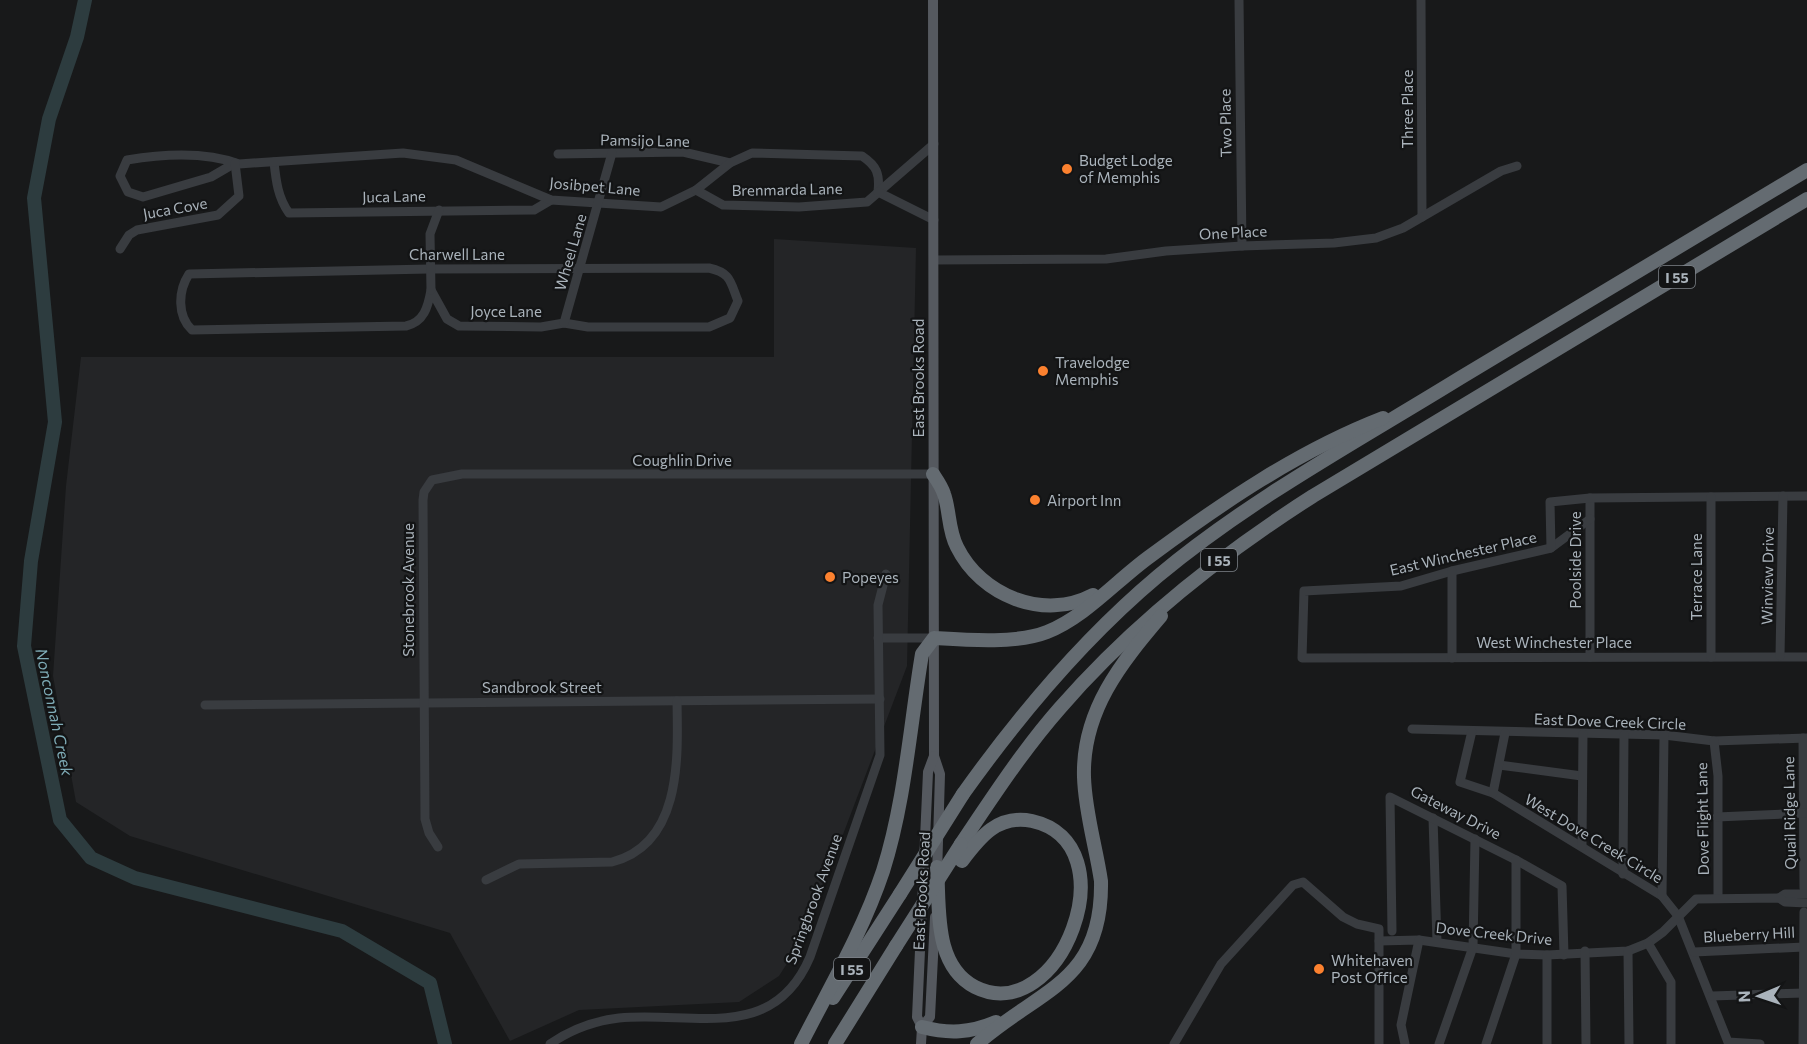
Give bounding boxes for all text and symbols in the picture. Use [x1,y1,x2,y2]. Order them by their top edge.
street label: Three Place [1398,69,1416,149]
street label: Two Place [1215,88,1235,157]
street label: Pamsijo Lane [600,130,690,150]
place label: Budget Lodge of Memphis [1079,151,1173,186]
marker: Budget Lodge of Memphis [1060,162,1074,176]
street label: Josibpet Lane [549,173,641,199]
street label: Brenmarda Lane [731,179,843,199]
street label: Juca Lane [362,186,426,206]
street label: Juca Cove [141,193,209,223]
street label: Wheel Lane [550,211,590,293]
street label: One Place [1199,221,1268,243]
street label: Charwell Lane [409,245,505,263]
road number: I 55 [1659,266,1695,288]
street label: Joyce Lane [470,302,542,320]
street label: East Brooks Road [909,319,927,437]
place label: Travelodge Memphis [1055,353,1130,388]
marker: Travelodge Memphis [1036,364,1050,378]
street label: Coughlin Drive [632,451,732,469]
place label: Airport Inn [1047,491,1121,509]
marker: Airport Inn [1028,493,1042,507]
street label: Poolside Drive [1566,511,1584,609]
street label: Stonebrook Avenue [399,523,417,657]
street label: East Winchester Place [1388,527,1538,579]
street label: Winview Drive [1757,527,1777,625]
street label: Terrace Lane [1687,533,1705,621]
road number: I 55 [1201,549,1237,571]
place label: Popeyes [842,568,899,586]
marker: Popeyes [823,570,837,584]
street label: West Winchester Place [1476,633,1632,651]
water label: Nonconnah Creek [32,647,78,778]
street label: Sandbrook Street [482,678,602,696]
street label: East Dove Creek Circle [1534,709,1687,733]
street label: Quail Ridge Lane [1779,756,1799,870]
street label: Dove Flight Lane [1692,762,1712,876]
street label: Gateway Drive [1408,782,1504,843]
street label: West Dove Creek Circle [1522,790,1666,886]
street label: Springbrook Avenue [781,831,845,967]
street label: East Brooks Road [909,831,933,951]
street label: Dove Creek Drive [1435,918,1553,948]
street label: Blueberry Hill [1703,923,1795,945]
place label: Whitehaven Post Office [1331,951,1413,986]
road number: I 55 [834,958,870,980]
marker: Whitehaven Post Office [1312,962,1326,976]
north arrow [1729,966,1789,1026]
text: N [1734,990,1753,1003]

